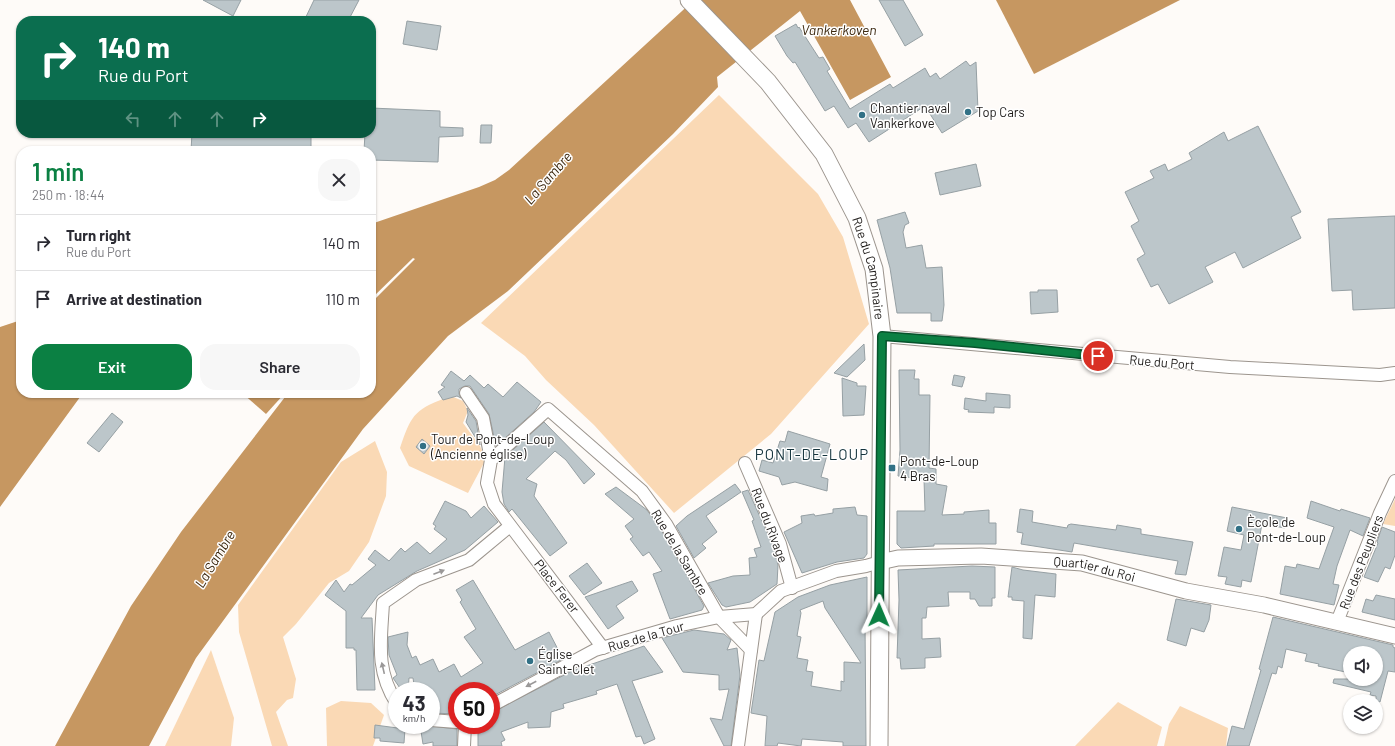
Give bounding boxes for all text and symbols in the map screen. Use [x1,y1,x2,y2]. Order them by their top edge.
water label: Vankerkoven [801,21,877,38]
text: 140 m [98,30,170,64]
icon: right [32,32,84,84]
text: Rue du Port [98,64,188,86]
place label: Chantier naval Vankerkove [870,100,950,131]
place label: Top Cars [976,104,1025,120]
marker: Top Cars [963,107,973,117]
icon: left [122,108,144,130]
icon: ahead [164,108,186,130]
icon: ahead [206,108,228,130]
icon: right [248,108,270,130]
marker: Chantier naval Vankerkove [857,110,867,120]
water label: La Sambre [520,148,575,207]
text: 1 min [32,157,84,186]
button: close [318,159,360,201]
text: 250 m · 18:44 [32,187,104,203]
street label: Rue du Campinaire [849,215,888,321]
text: Turn right [66,226,131,244]
icon: right [32,232,54,254]
text: 140 m [323,234,360,252]
text: Rue du Port [66,244,131,260]
icon: arrive [32,288,54,310]
text: Arrive at destination [66,290,202,308]
text: 110 m [326,290,360,308]
pin [1081,339,1115,373]
button: Exit [32,344,192,390]
button: Share [200,344,360,390]
icon: arrive [1087,345,1109,367]
street label: Rue du Port [1129,351,1195,373]
place label: Tour de Pont-de-Loup (Ancienne église) [430,431,554,462]
marker: Tour de Pont-de-Loup (Ancienne église) [418,441,428,451]
district label: PONT-DE-LOUP [755,445,869,463]
place label: Pont-de-Loup 4 Bras [900,453,979,484]
marker: Pont-de-Loup 4 Bras [887,463,897,473]
street label: Rue du Rivage [748,485,792,565]
street label: Rue de la Sambre [648,506,712,598]
street label: Rue des Peupliers [1336,512,1386,612]
place label: Ècole de Pont-de-Loup [1247,514,1326,545]
marker: Ècole de Pont-de-Loup [1234,524,1244,534]
water label: La Sambre [191,527,238,591]
street label: Quartier du Roi [1053,553,1137,585]
street label: Place Ferer [531,556,583,616]
one-way arrow [433,568,445,574]
position arrow [858,594,900,636]
street label: Rue de la Tour [606,617,686,655]
place label: Église Saint-Clet [538,646,595,677]
map controls [1343,646,1383,734]
button: sound [1343,646,1383,686]
marker: Église Saint-Clet [525,656,535,666]
one-way arrow [379,662,385,674]
one-way arrow [525,681,537,688]
speed limit sign: 50 [448,682,500,734]
text: 43 [403,691,425,715]
button: layers [1343,694,1383,734]
text: km/h [403,712,425,724]

